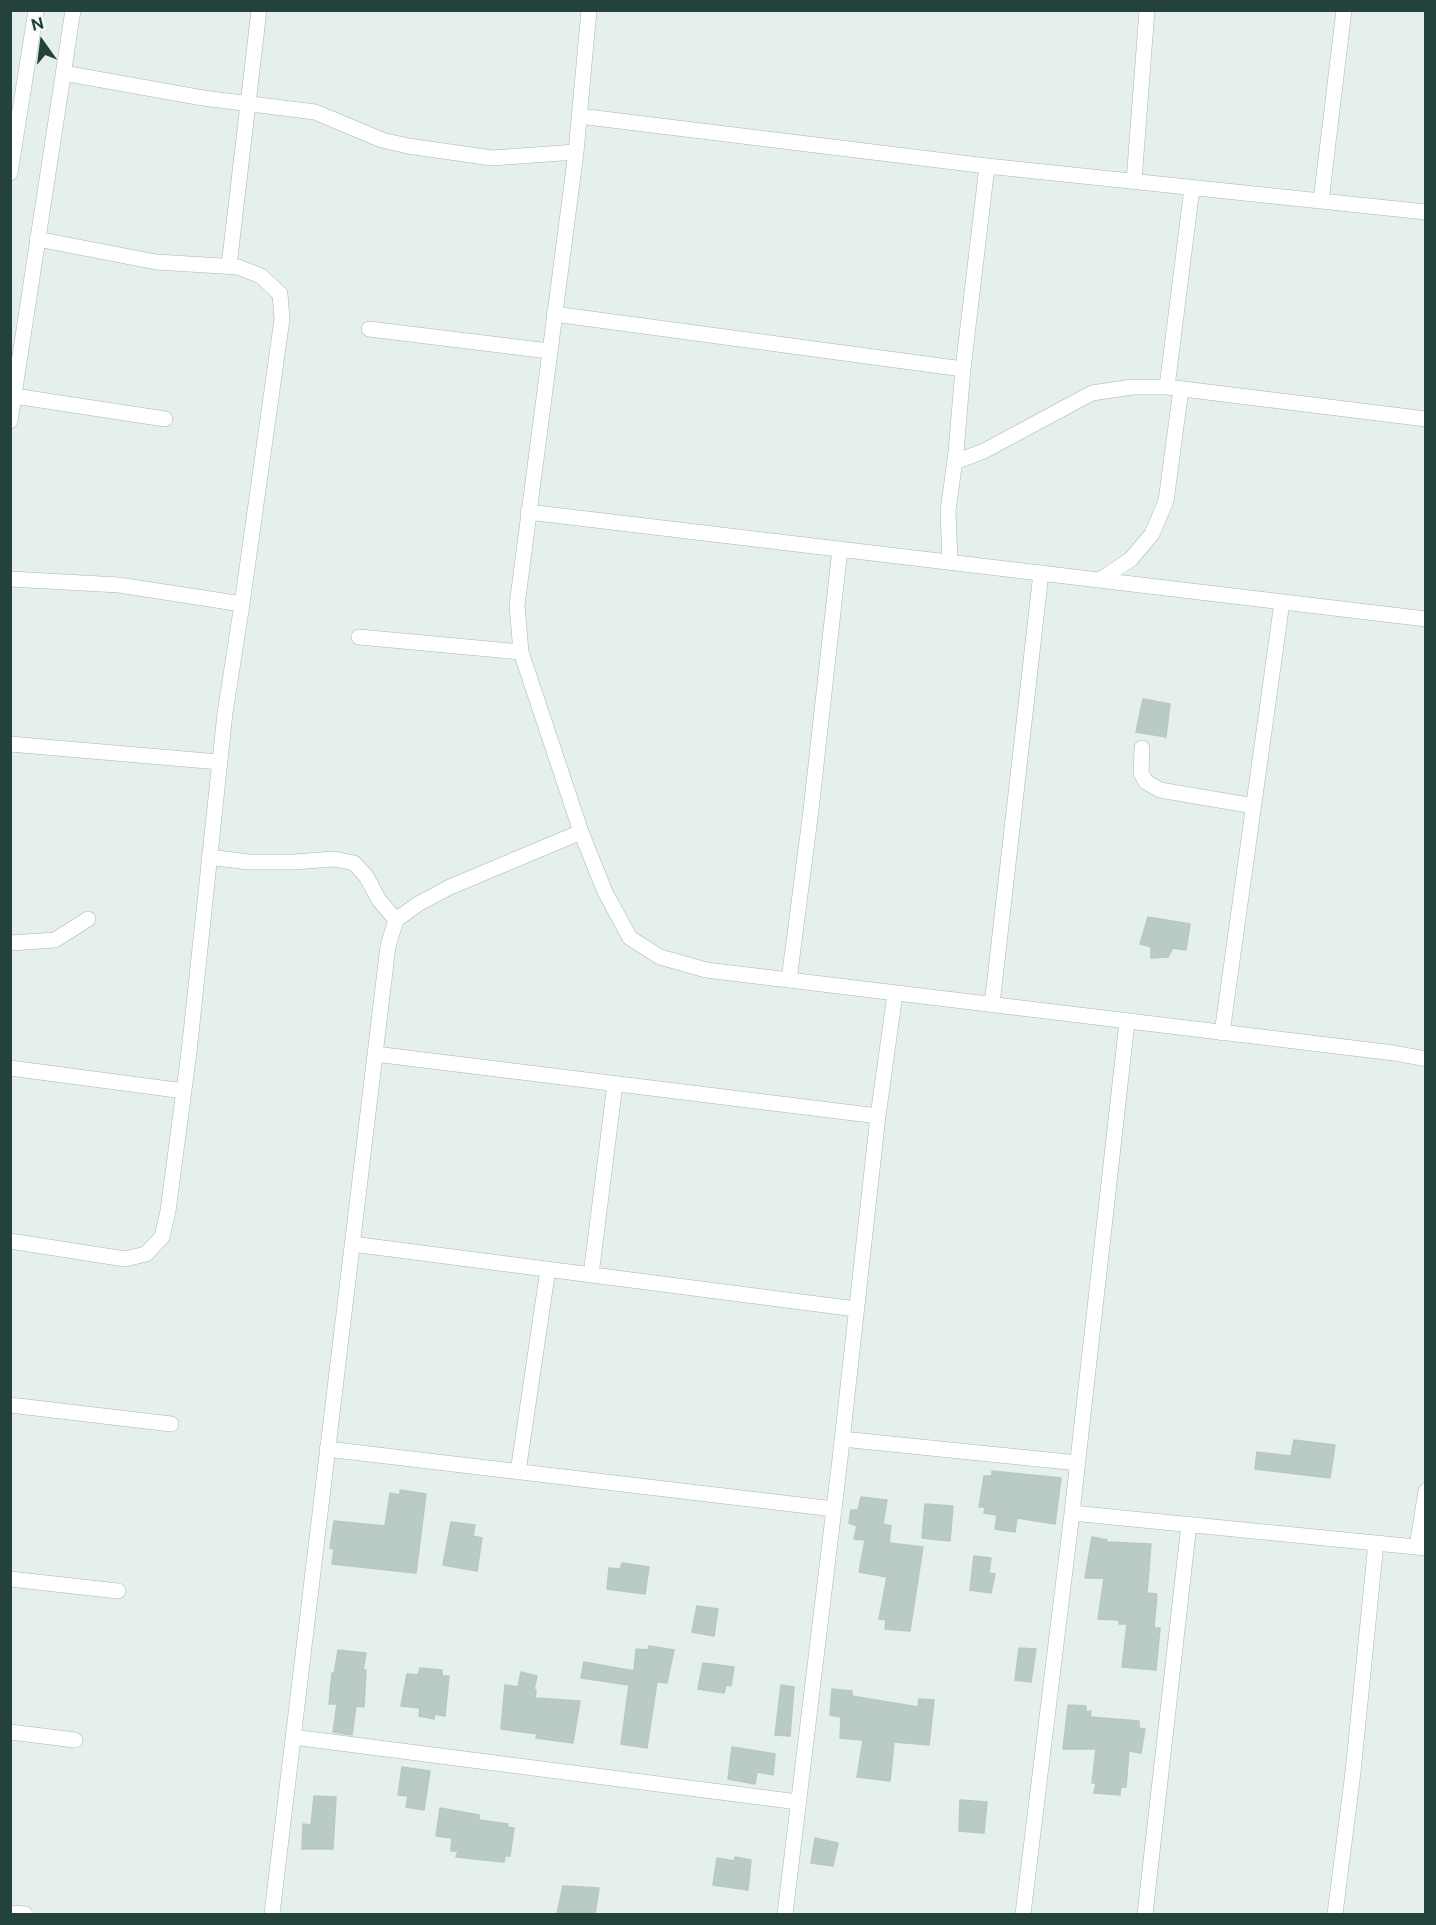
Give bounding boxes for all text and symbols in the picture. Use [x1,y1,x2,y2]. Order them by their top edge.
north arrow [12,12,72,72]
text: N [29,13,46,35]

